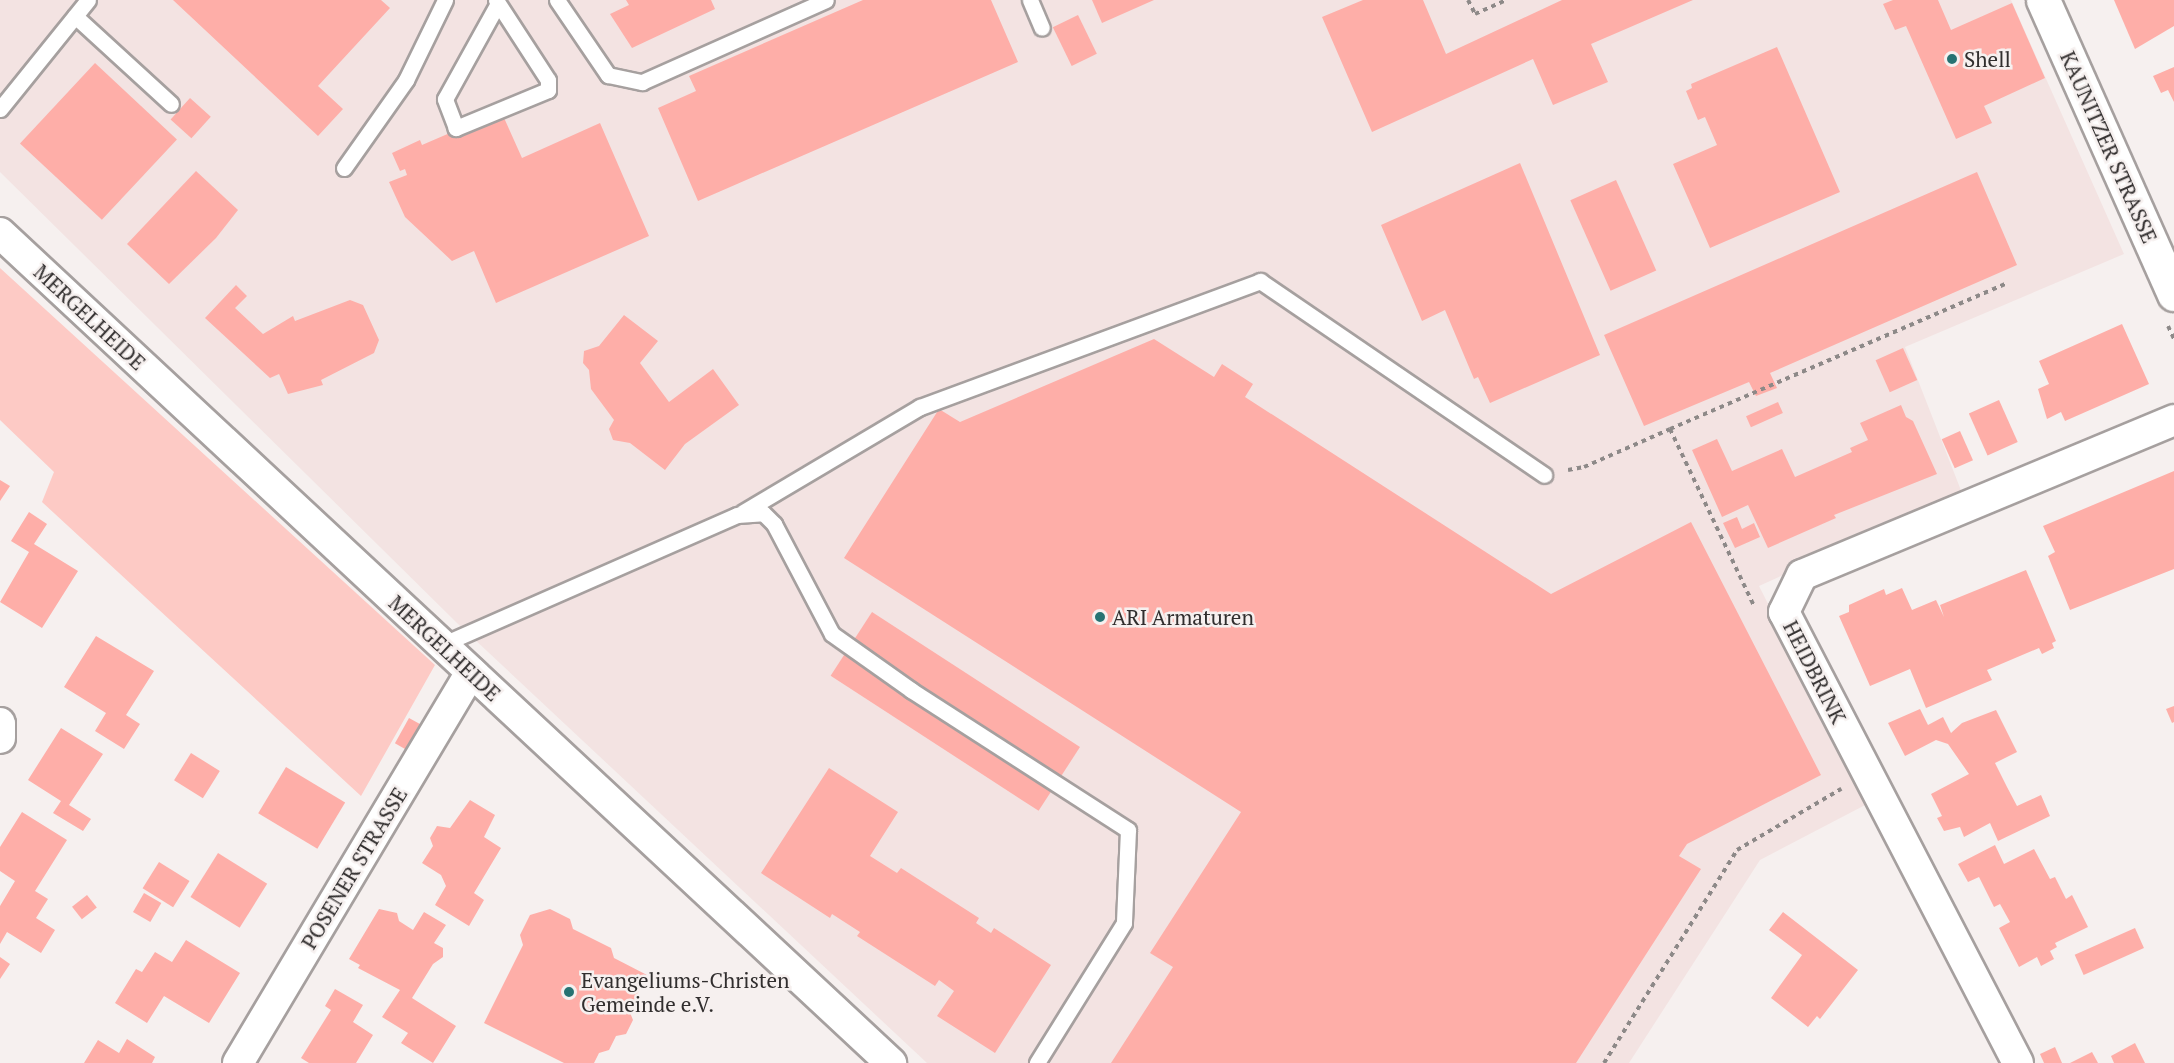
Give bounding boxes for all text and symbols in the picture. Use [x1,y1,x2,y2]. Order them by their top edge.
place label: Shell [1964,46,2011,72]
street label: KAUNITZER STRASSE [2055,47,2163,247]
marker: Shell [1945,52,1959,66]
street label: MERGELHEIDE [29,259,151,375]
street label: MERGELHEIDE [384,590,506,706]
place label: ARI Armaturen [1112,604,1254,630]
marker: ARI Armaturen [1093,610,1107,624]
street label: HEIDBRINK [1778,616,1852,728]
street label: POSENER STRASSE [296,783,412,953]
place label: Evangeliums-Christen Gemeinde e.V. [581,967,790,1017]
marker: Evangeliums-Christen Gemeinde e.V. [562,985,576,999]

